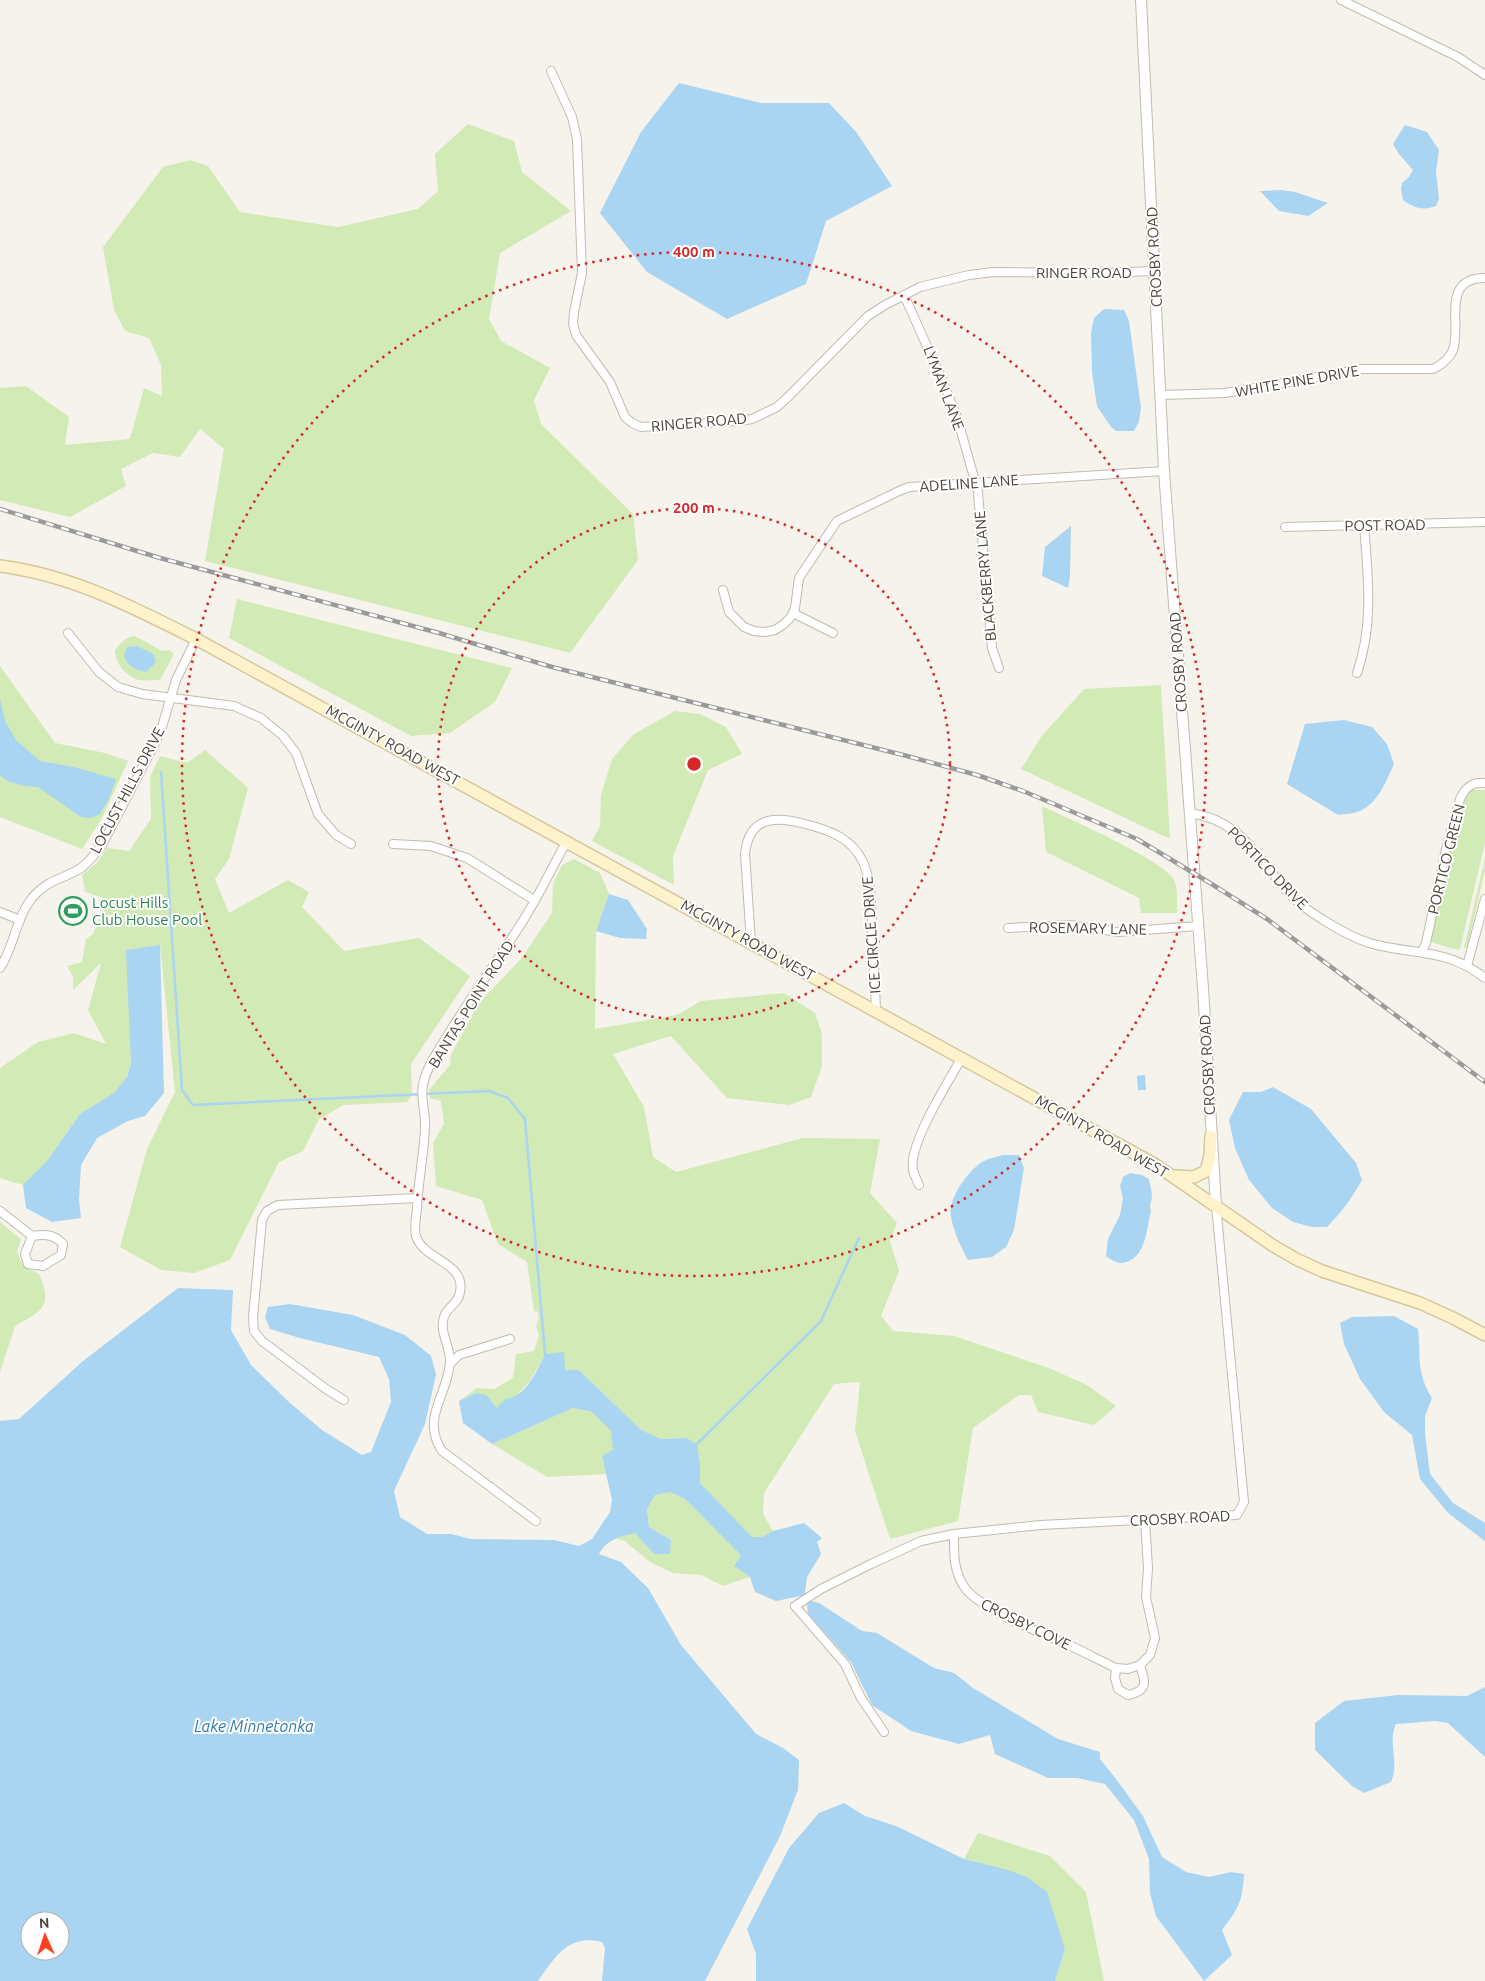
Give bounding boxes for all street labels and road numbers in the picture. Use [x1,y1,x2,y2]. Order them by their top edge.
street label: CROSBY ROAD [1143,206,1165,308]
street label: RINGER ROAD [1036,264,1132,281]
street label: LYMAN LANE [920,344,968,432]
street label: WHITE PINE DRIVE [1234,362,1360,400]
street label: RINGER ROAD [650,409,748,435]
street label: ADELINE LANE [919,471,1019,495]
street label: BLACKBERRY LANE [971,510,999,642]
street label: POST ROAD [1344,516,1426,534]
street label: CROSBY ROAD [1166,611,1190,713]
street label: MCGINTY ROAD WEST [323,701,464,789]
street label: LOCUST HILLS DRIVE [86,724,168,856]
street label: PORTICO GREEN [1424,802,1468,916]
street label: PORTICO DRIVE [1224,823,1312,913]
street label: ICE CIRCLE DRIVE [858,876,884,994]
street label: MCGINTY ROAD WEST [678,896,819,984]
street label: ROSEMARY LANE [1029,918,1147,938]
street label: BANTAS POINT ROAD [425,937,517,1071]
street label: CROSBY ROAD [1196,1014,1218,1116]
street label: MCGINTY ROAD WEST [1033,1091,1172,1181]
street label: CROSBY ROAD [1129,1507,1231,1529]
street label: CROSBY COVE [978,1595,1074,1653]

